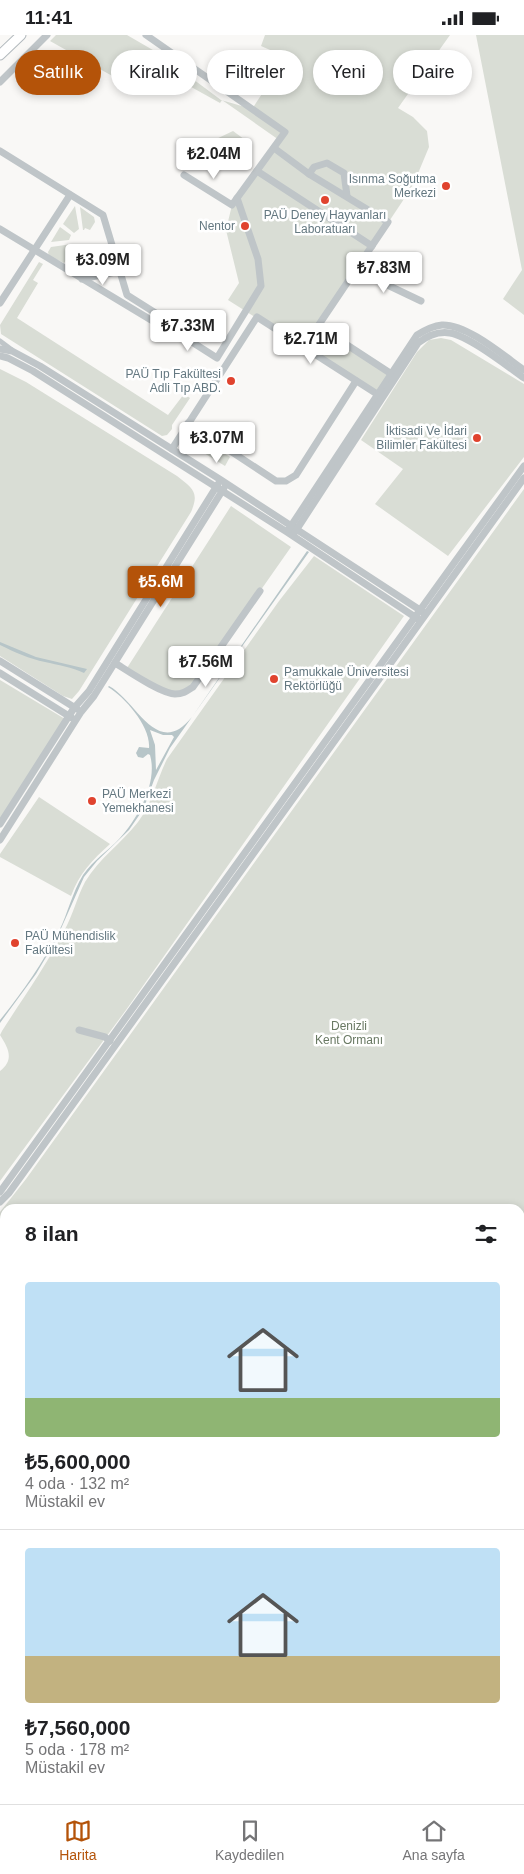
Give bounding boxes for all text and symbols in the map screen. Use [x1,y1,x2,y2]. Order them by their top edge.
text: 11:41 [25,7,73,28]
chip: Satılık [15,50,101,95]
chip: Kiralık [111,50,197,95]
chip: Filtreler [207,50,303,95]
chip: Yeni [313,50,383,95]
chip: Daire [393,50,472,95]
pin: ₺2.04M [173,137,255,180]
text: ₺2.04M [187,145,241,162]
place label: Isınma Soğutma Merkezi [349,172,436,200]
marker: Isınma Soğutma Merkezi [440,180,452,192]
marker: PAÜ Deney Hayvanları Laboratuarı [319,194,331,206]
place label: PAÜ Deney Hayvanları Laboratuarı [264,208,386,236]
place label: Nentor [199,219,235,233]
marker: Nentor [239,220,251,232]
pin: ₺3.09M [62,243,144,286]
text: ₺3.09M [76,251,130,268]
pin: ₺7.83M [343,251,425,294]
text: ₺7.83M [357,259,411,276]
pin: ₺7.33M [147,309,229,352]
text: ₺7.33M [161,317,215,334]
pin: ₺2.71M [270,323,352,365]
text: ₺2.71M [284,330,338,347]
place label: PAÜ Tıp Fakültesi Adli Tıp ABD. [125,367,221,395]
marker: PAÜ Tıp Fakültesi Adli Tıp ABD. [225,375,237,387]
pin: ₺3.07M [176,421,258,464]
place label: İktisadi Ve İdari Bilimler Fakültesi [376,424,467,452]
text: ₺3.07M [190,429,244,446]
marker: İktisadi Ve İdari Bilimler Fakültesi [471,432,483,444]
pin: ₺5.6M [126,565,196,608]
text: ₺5.6M [139,573,183,590]
pin: ₺7.56M [165,645,247,688]
text: ₺7.56M [179,653,233,670]
place label: Pamukkale Üniversitesi Rektörlüğü [284,665,409,693]
marker: Pamukkale Üniversitesi Rektörlüğü [268,673,280,685]
place label: PAÜ Merkezi Yemekhanesi [102,787,174,815]
marker: PAÜ Merkezi Yemekhanesi [86,795,98,807]
place label: PAÜ Mühendislik Fakültesi [25,929,116,957]
marker: PAÜ Mühendislik Fakültesi [9,937,21,949]
park label: Denizli Kent Ormanı [315,1019,383,1047]
icon: filters [472,1220,500,1248]
text: 8 ilan [25,1222,79,1245]
icon: home [218,1315,308,1405]
text: ₺5,600,000 [25,1450,130,1473]
text: 4 oda · 132 m² [25,1475,129,1492]
text: Müstakil ev [25,1493,105,1510]
icon: home [218,1580,308,1670]
text: ₺7,560,000 [25,1716,130,1739]
text: 5 oda · 178 m² [25,1741,129,1758]
text: Müstakil ev [25,1759,105,1776]
tab: Harita [59,1817,97,1863]
tab: Kaydedilen [215,1817,284,1863]
tab: Ana sayfa [403,1817,465,1863]

